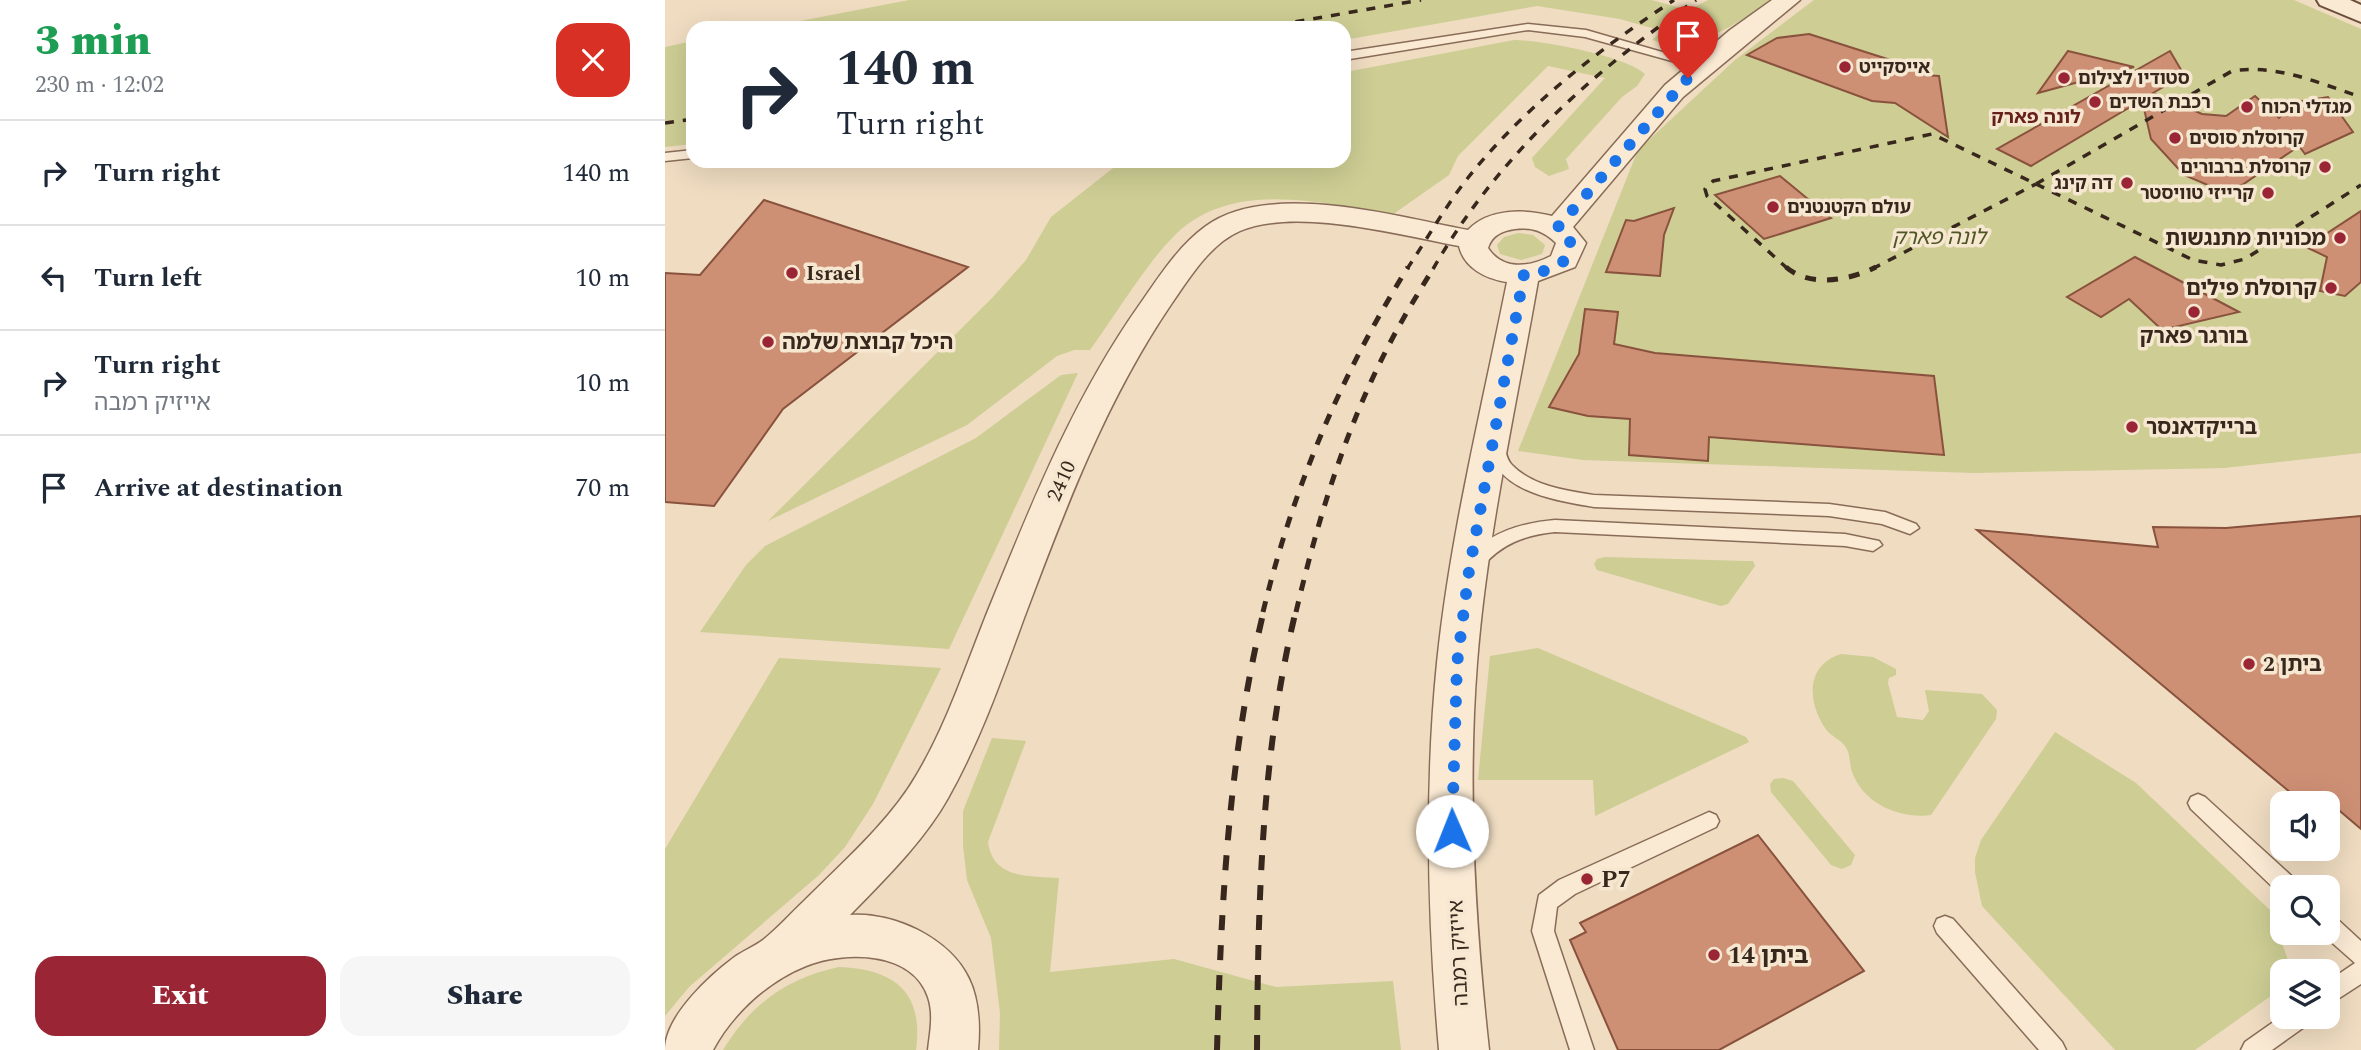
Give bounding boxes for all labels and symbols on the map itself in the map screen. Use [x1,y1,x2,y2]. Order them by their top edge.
pin [1658,6,1718,78]
place label: אייסקייט [1859,54,1930,81]
marker: אייסקייט [1837,59,1853,75]
place label: סטודיו לצילום [2078,65,2190,92]
marker: סטודיו לצילום [2056,70,2072,86]
place label: רכבת השדים [2109,89,2211,116]
marker: רכבת השדים [2087,94,2103,110]
place label: מגדלי הכוח [2261,94,2352,121]
marker: מגדלי הכוח [2239,99,2255,115]
district label: לונה פארק [1991,103,2081,132]
place label: קרוסלת סוסים [2189,125,2304,152]
marker: קרוסלת סוסים [2167,130,2183,146]
place label: קרוסלת ברבורים [2180,154,2311,181]
marker: קרוסלת ברבורים [2317,159,2333,175]
place label: דה קינג [2054,170,2113,197]
marker: דה קינג [2119,175,2135,191]
place label: קרייזי טוויסטר [2140,180,2254,207]
marker: קרייזי טוויסטר [2260,185,2276,201]
place label: עולם הקטנטנים [1787,194,1911,221]
marker: עולם הקטנטנים [1765,199,1781,215]
park label: לונה פארק [1892,222,1989,254]
place label: מכוניות מתנגשות [2165,223,2326,255]
marker: מכוניות מתנגשות [2332,230,2348,246]
place label: Israel [806,258,861,290]
marker: Israel [784,265,800,281]
place label: קרוסלת פילים [2186,273,2317,305]
marker: קרוסלת פילים [2323,280,2339,296]
marker: בורגר פארק [2186,304,2202,320]
place label: בורגר פארק [2140,321,2248,353]
place label: היכל קבוצת שלמה [782,327,953,359]
marker: היכל קבוצת שלמה [760,334,776,350]
place label: ברייקדאנסר [2146,412,2257,444]
marker: ברייקדאנסר [2124,419,2140,435]
street label: 2410 [1039,456,1085,507]
place label: ביתן 2 [2263,649,2322,681]
marker: ביתן 2 [2241,656,2257,672]
position arrow [1415,794,1489,868]
place label: P7 [1601,862,1631,898]
marker: P7 [1579,871,1595,887]
street label: אייזיק רמבה [1440,899,1478,1007]
place label: ביתן 14 [1728,938,1809,974]
marker: ביתן 14 [1706,947,1722,963]

